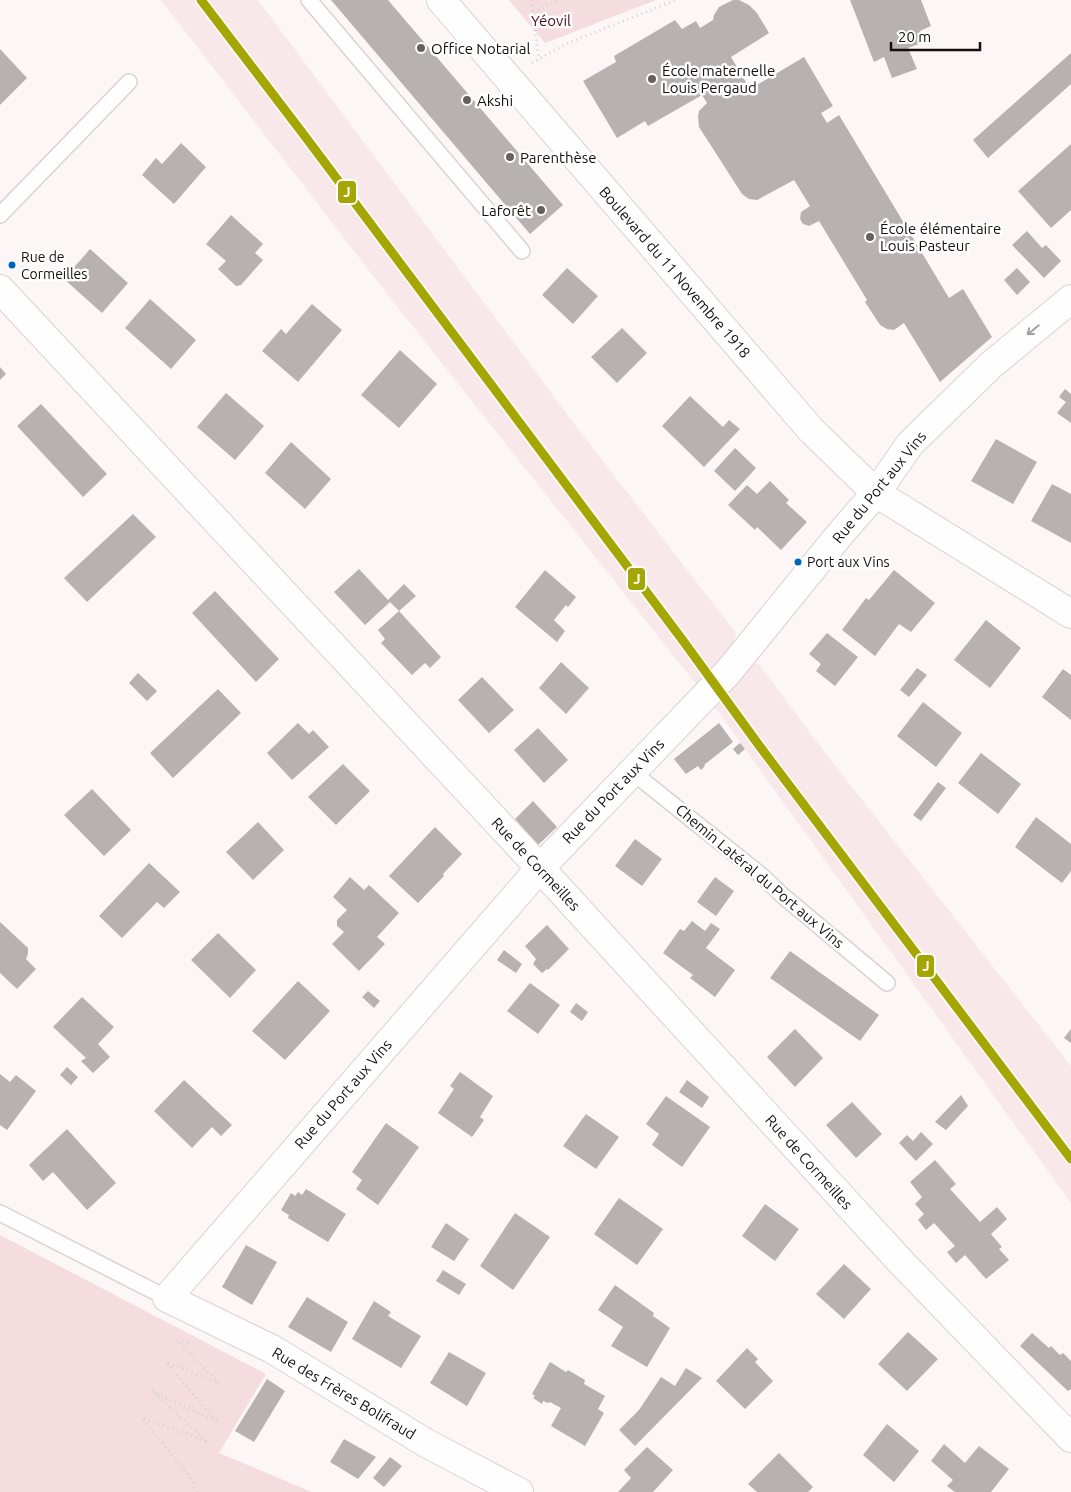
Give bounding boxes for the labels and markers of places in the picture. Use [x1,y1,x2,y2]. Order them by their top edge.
place label: Office Notarial [431,40,530,57]
marker: Office Notarial [415,42,427,54]
place label: École maternelle Louis Pergaud [662,62,775,96]
marker: École maternelle Louis Pergaud [646,73,658,85]
place label: Akshi [477,92,513,109]
marker: Akshi [461,94,473,106]
place label: Parenthèse [520,149,597,166]
marker: Parenthèse [504,151,516,163]
place label: Laforêt [481,202,531,219]
marker: Laforêt [535,204,547,216]
place label: École élémentaire Louis Pasteur [880,220,1001,254]
marker: École élémentaire Louis Pasteur [864,231,876,243]
place label: Rue de Cormeilles [21,249,87,282]
marker: Rue de Cormeilles [7,260,17,270]
place label: Port aux Vins [807,554,890,570]
marker: Port aux Vins [793,557,803,567]

